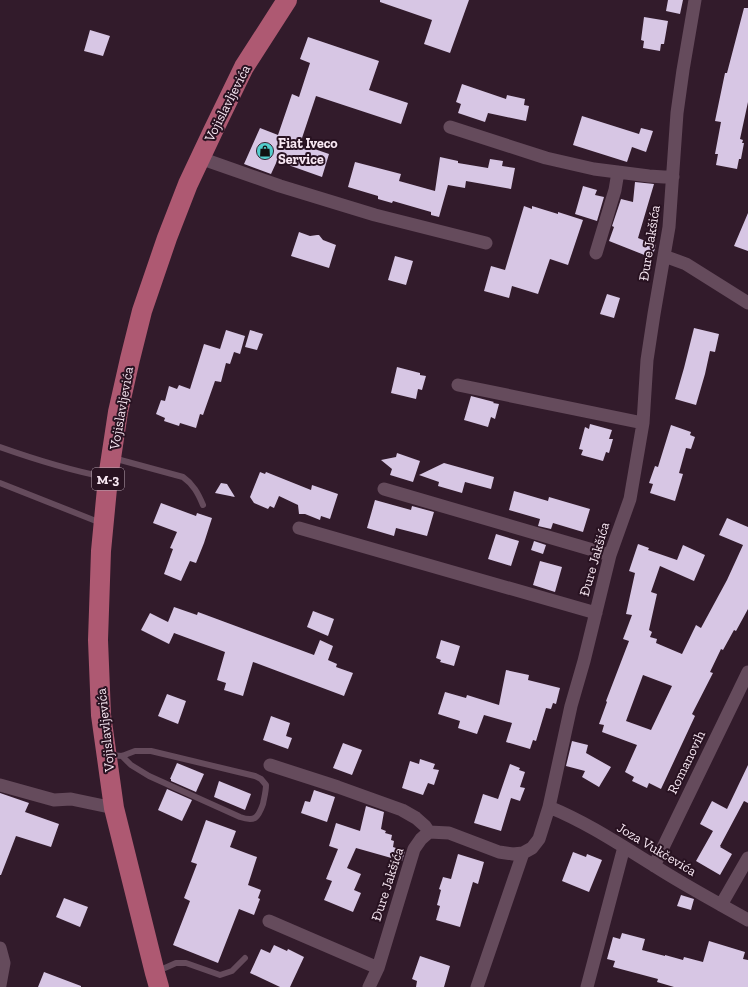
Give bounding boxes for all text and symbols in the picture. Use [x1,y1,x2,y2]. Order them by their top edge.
street label: Vojislavljevića [200,62,254,145]
place label: Fiat Iveco Service [278,135,338,168]
shop icon: Fiat Iveco Service [255,141,275,161]
street label: Đure Jakšića [635,204,664,282]
street label: Vojislavljevića [106,365,137,452]
road number: M-3 [92,468,124,490]
street label: Đure Jakšića [576,520,613,598]
street label: Vojislavljevića [93,687,118,774]
street label: Romanovih [664,728,709,797]
street label: Joza Vukčevića [614,819,700,880]
street label: Đure Jakšića [368,845,407,923]

